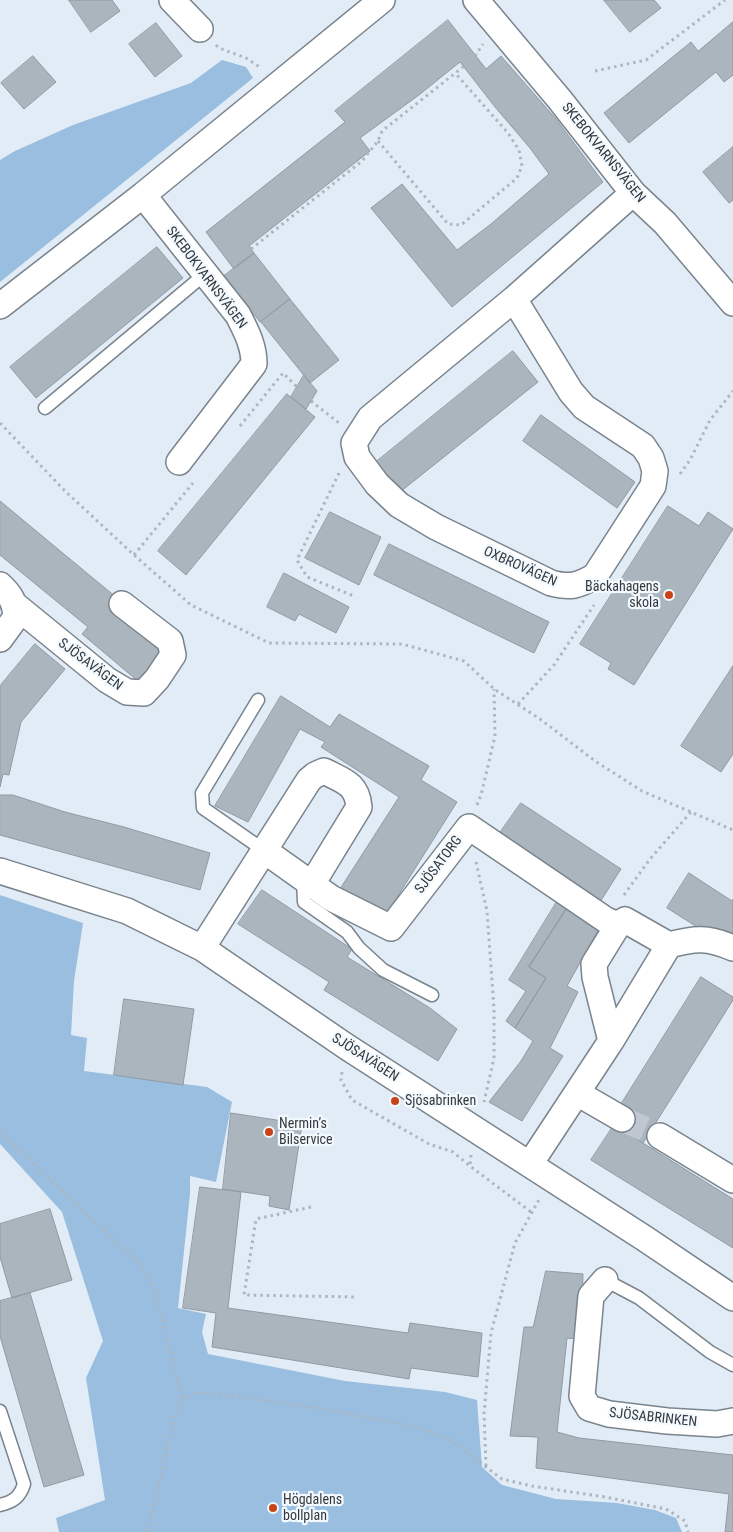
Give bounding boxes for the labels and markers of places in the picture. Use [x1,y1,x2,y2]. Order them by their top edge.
place label: Bäckahagens skola [585,579,659,612]
marker: Bäckahagens skola [663,589,675,601]
place label: Sjösabrinken [405,1093,476,1109]
marker: Sjösabrinken [389,1095,401,1107]
place label: Nermin’s Bilservice [279,1116,333,1148]
marker: Nermin’s Bilservice [263,1126,275,1138]
place label: Högdalens bollplan [283,1492,342,1524]
marker: Högdalens bollplan [267,1502,279,1514]

